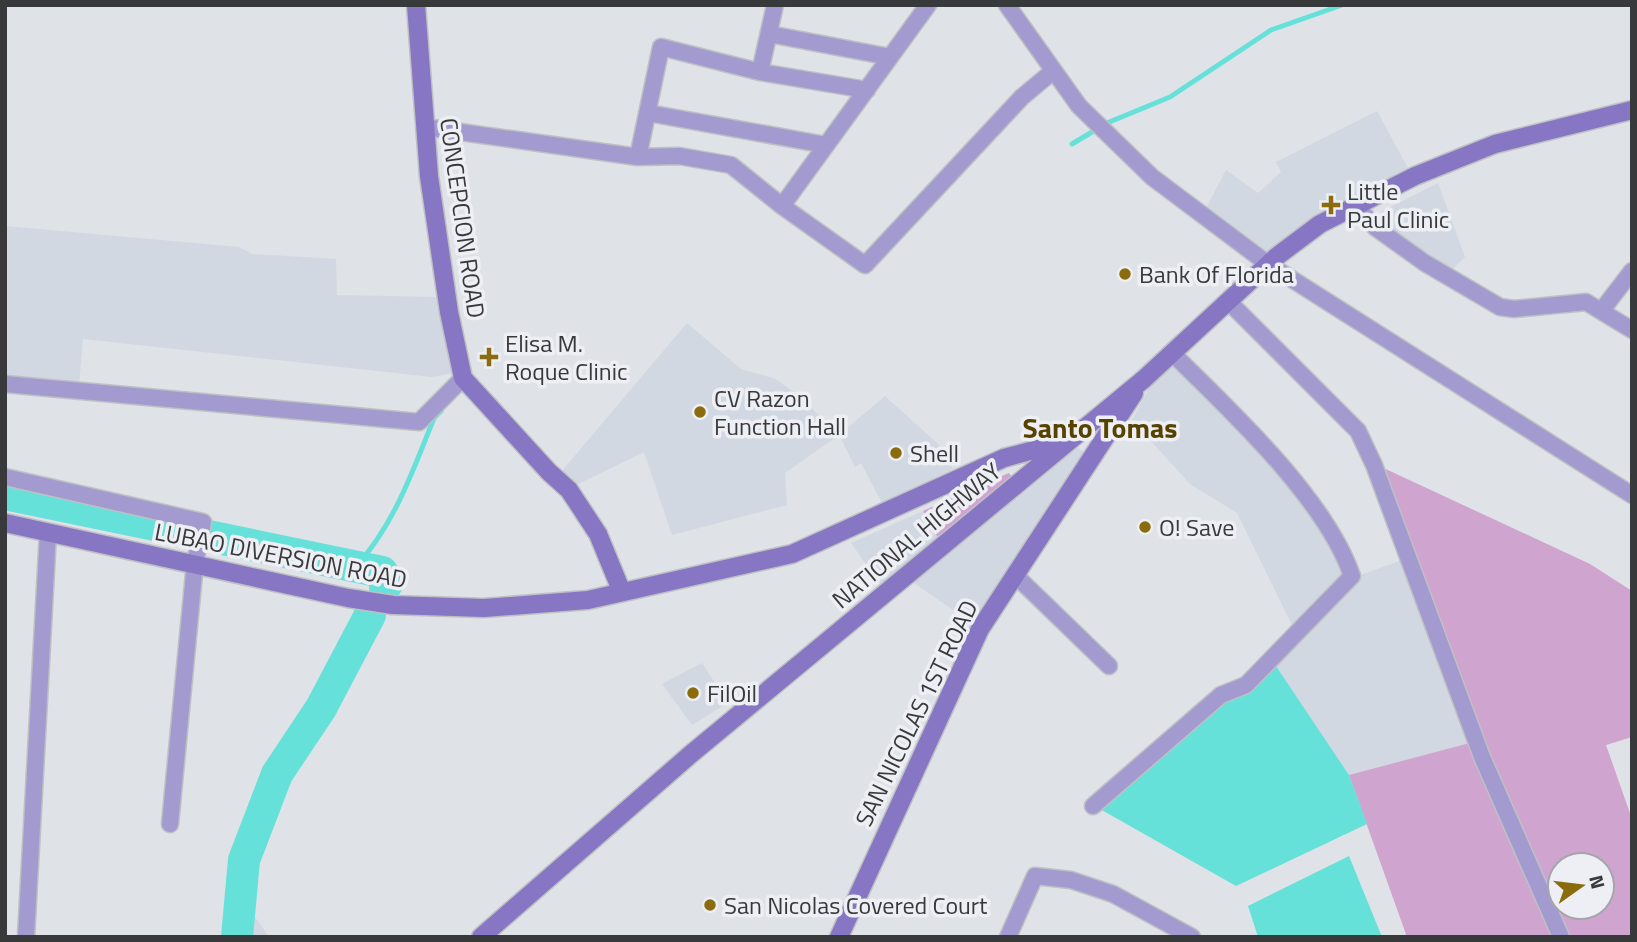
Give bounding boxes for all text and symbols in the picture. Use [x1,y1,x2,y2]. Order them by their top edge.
street label: CONCEPCION ROAD [431,116,495,320]
place label: Little Paul Clinic [1347,173,1449,237]
marker: Little Paul Clinic [1321,195,1341,215]
place label: Bank Of Florida [1139,256,1294,292]
marker: Bank Of Florida [1117,266,1133,282]
place label: Elisa M. Roque Clinic [505,325,627,389]
marker: Elisa M. Roque Clinic [479,347,499,367]
place label: CV Razon Function Hall [714,380,846,444]
marker: CV Razon Function Hall [692,404,708,420]
district label: Santo Tomas [1023,406,1177,449]
place label: Shell [910,435,959,471]
marker: Shell [888,445,904,461]
street label: NATIONAL HIGHWAY [824,453,1008,617]
place label: O! Save [1159,509,1234,545]
street label: LUBAO DIVERSION ROAD [152,513,410,597]
marker: O! Save [1137,519,1153,535]
street label: SAN NICOLAS 1ST ROAD [846,594,986,832]
place label: FilOil [707,675,757,711]
marker: FilOil [685,685,701,701]
north arrow [1546,851,1616,921]
text: N [1582,872,1614,892]
place label: San Nicolas Covered Court [724,887,988,923]
marker: San Nicolas Covered Court [702,897,718,913]

